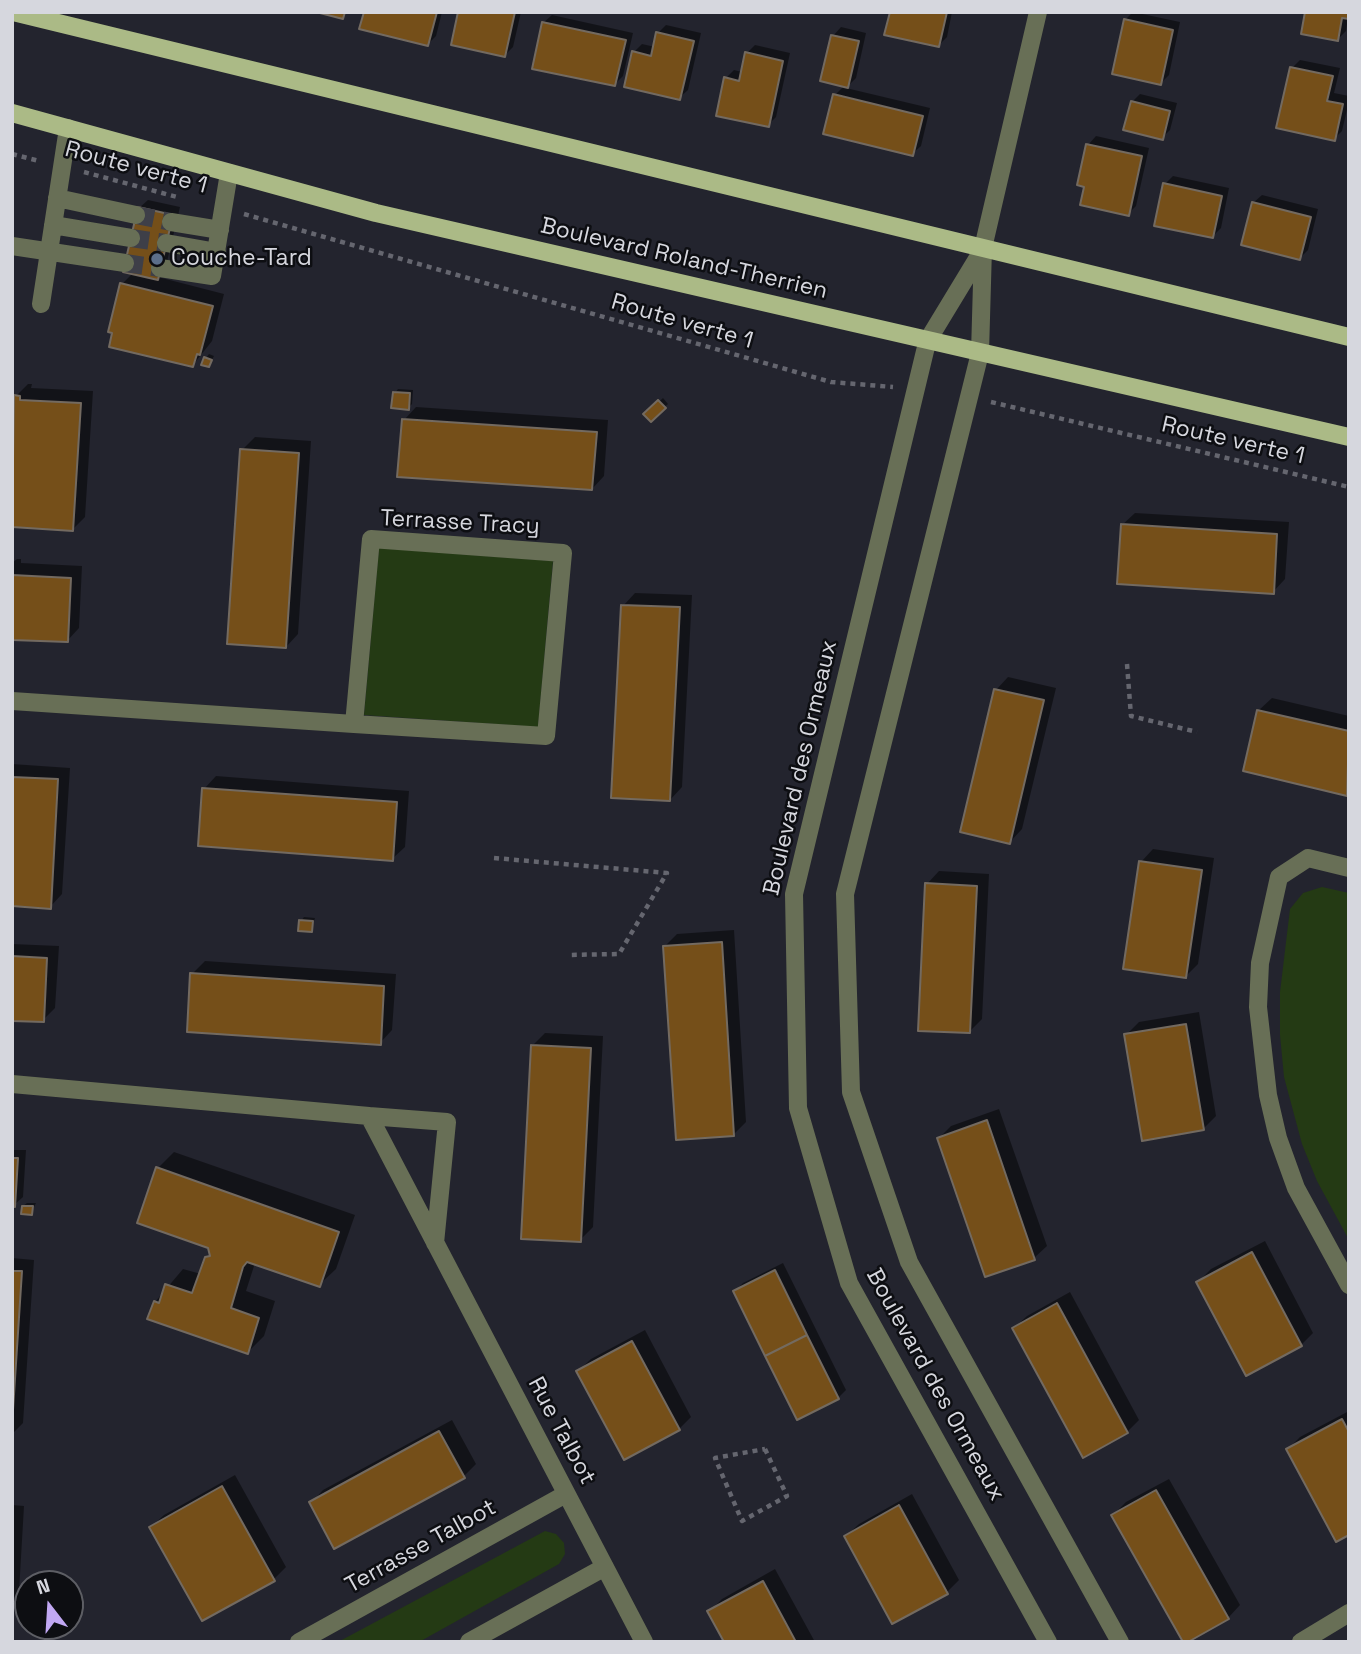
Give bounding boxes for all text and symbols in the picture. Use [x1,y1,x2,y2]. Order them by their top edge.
street label: Route verte 1 [62,136,210,200]
street label: Boulevard Roland-Therrien [538,213,830,305]
place label: Couche-Tard [171,245,312,273]
marker: Couche-Tard [149,251,165,267]
street label: Route verte 1 [608,289,756,355]
street label: Route verte 1 [1159,411,1307,471]
street label: Terrasse Tracy [380,505,540,541]
street label: Boulevard des Ormeaux [758,638,844,898]
street label: Boulevard des Ormeaux [860,1264,1010,1506]
street label: Rue Talbot [521,1373,601,1489]
street label: Terrasse Talbot [341,1494,501,1600]
north arrow [14,1570,84,1640]
text: N [34,1573,53,1600]

